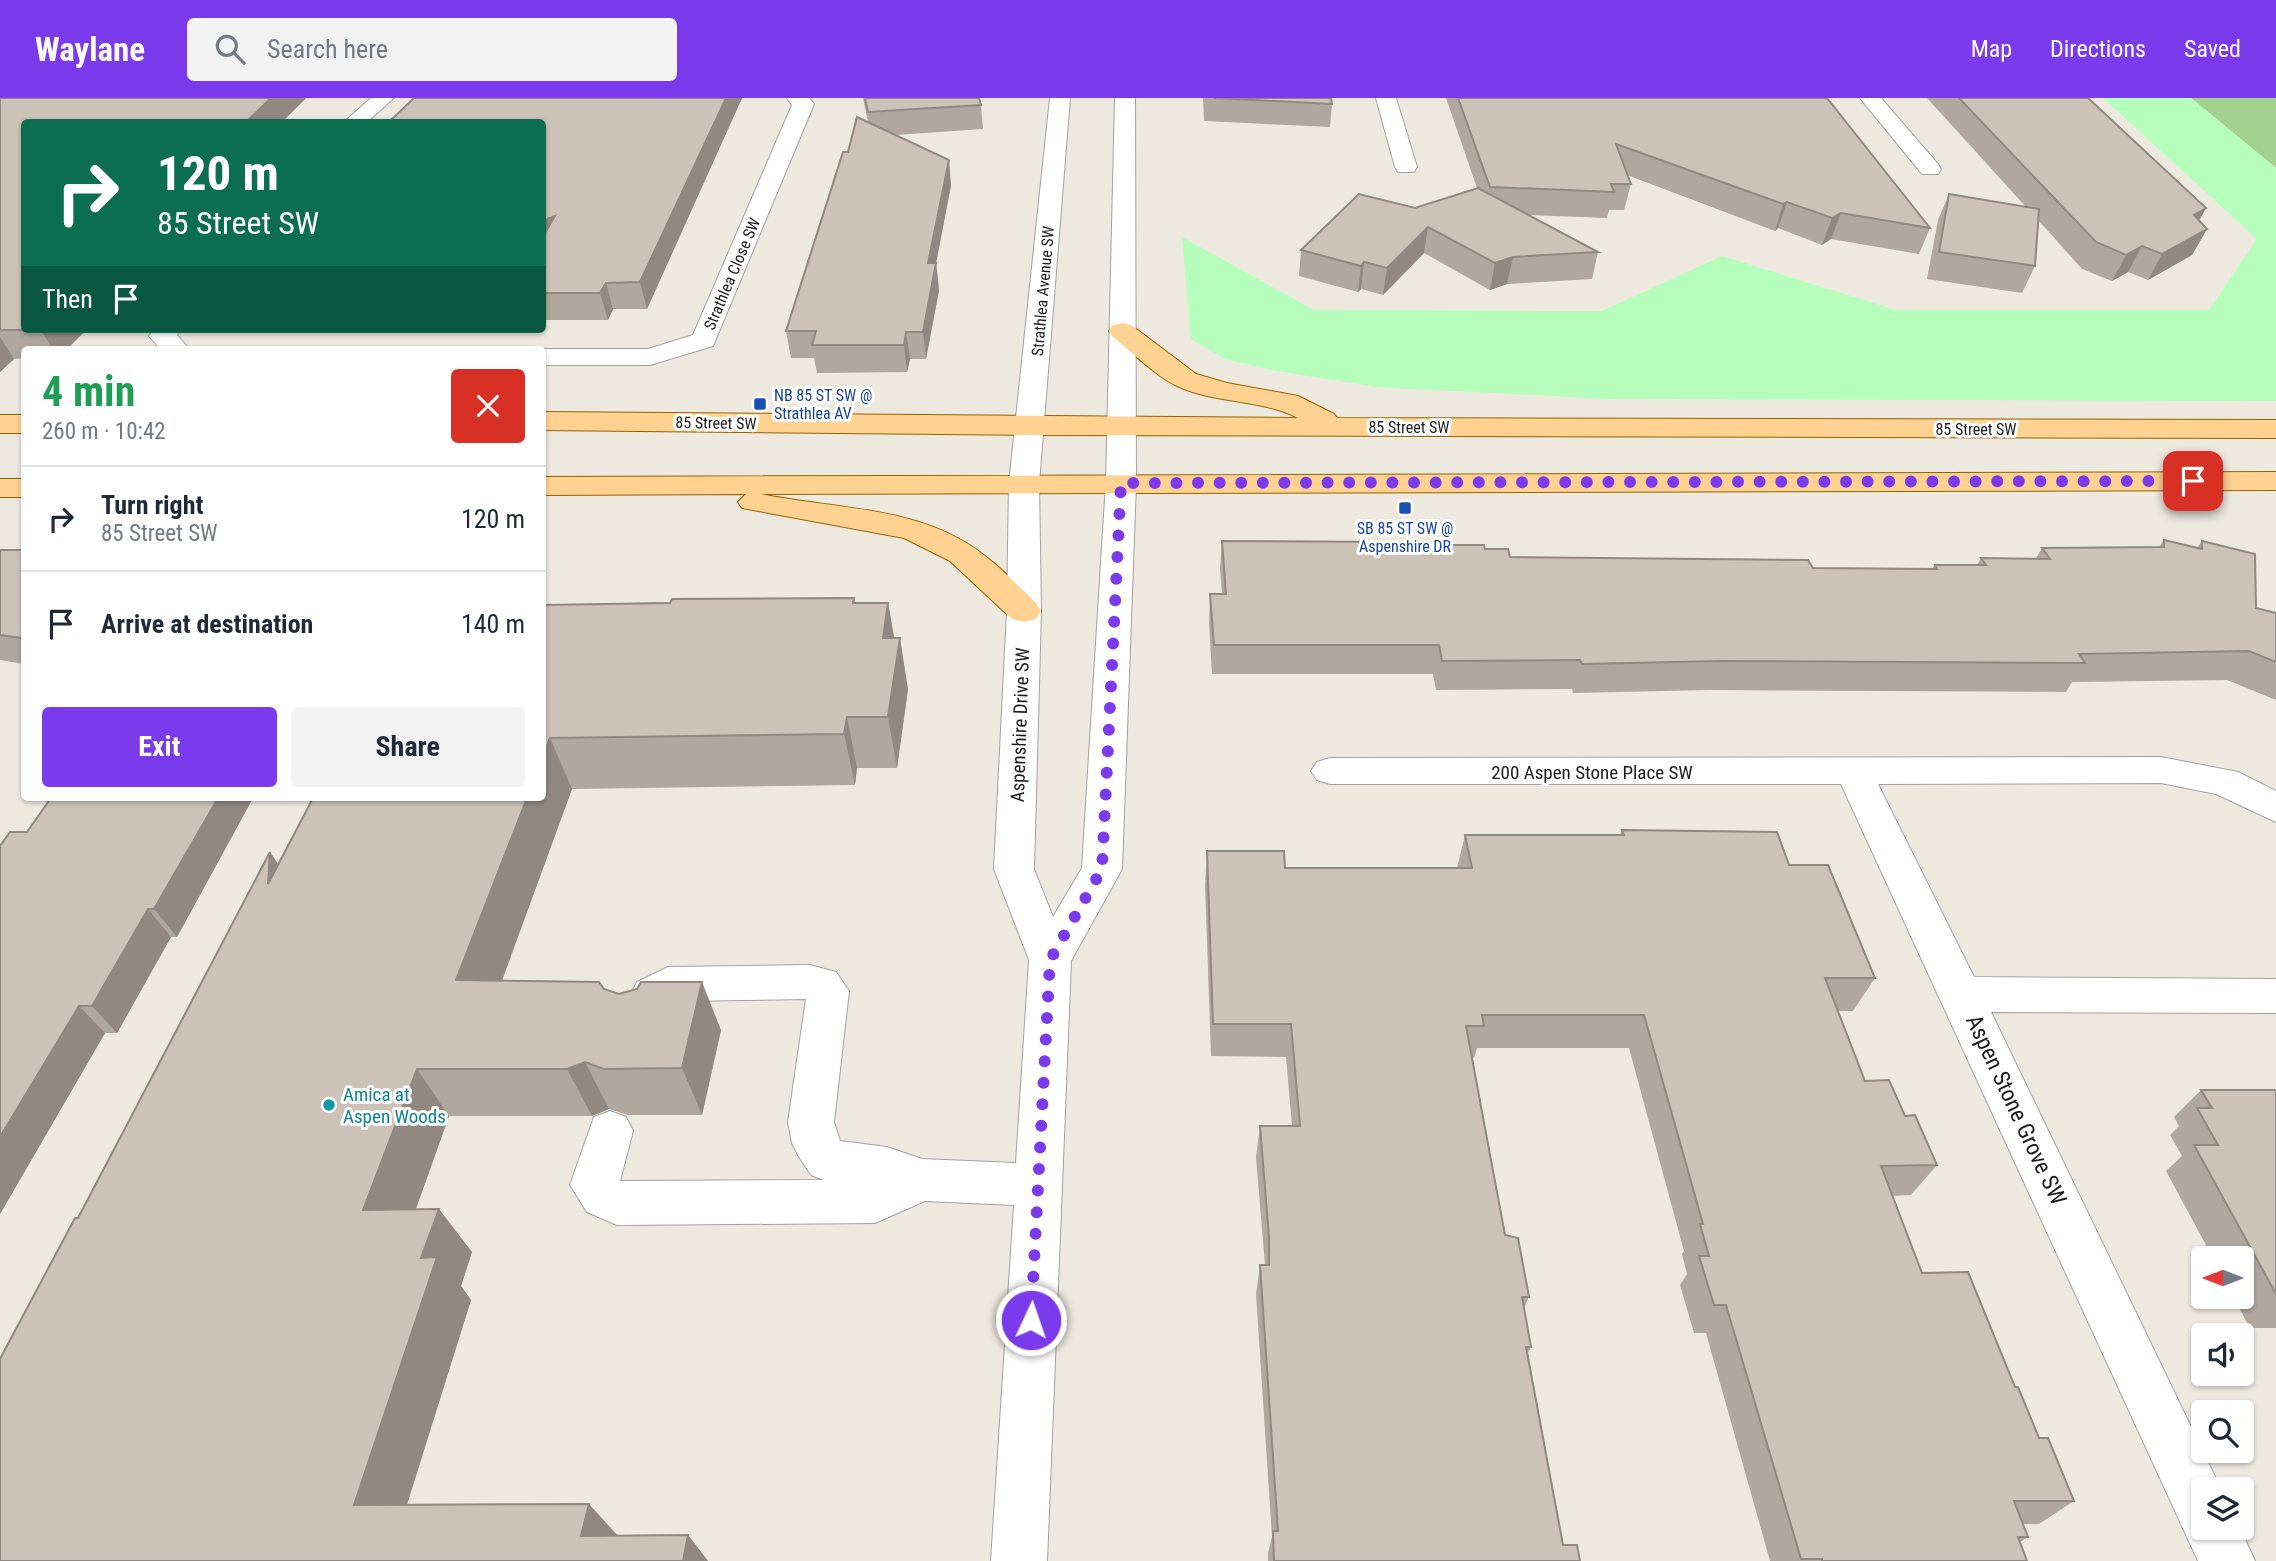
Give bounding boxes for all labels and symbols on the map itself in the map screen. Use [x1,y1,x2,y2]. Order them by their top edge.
street label: Strathlea Close SW [700,215,764,333]
street label: Strathlea Avenue SW [1028,225,1058,357]
place label: NB 85 ST SW @ Strathlea AV [774,386,872,423]
marker: NB 85 ST SW @ Strathlea AV [752,396,768,412]
street label: 85 Street SW [675,413,757,433]
street label: 85 Street SW [1368,418,1450,437]
street label: 85 Street SW [1935,420,2017,439]
pin [2163,451,2223,511]
marker: SB 85 ST SW @ Aspenshire DR [1397,500,1413,516]
place label: SB 85 ST SW @ Aspenshire DR [1357,519,1453,556]
street label: Aspenshire Drive SW [1006,647,1034,803]
street label: 200 Aspen Stone Place SW [1491,761,1693,784]
street label: Aspen Stone Grove SW [1960,1011,2072,1209]
place label: Amica at Aspen Woods [343,1083,446,1128]
marker: Amica at Aspen Woods [321,1097,337,1113]
north arrow [2191,1246,2254,1309]
position arrow [994,1283,1068,1357]

